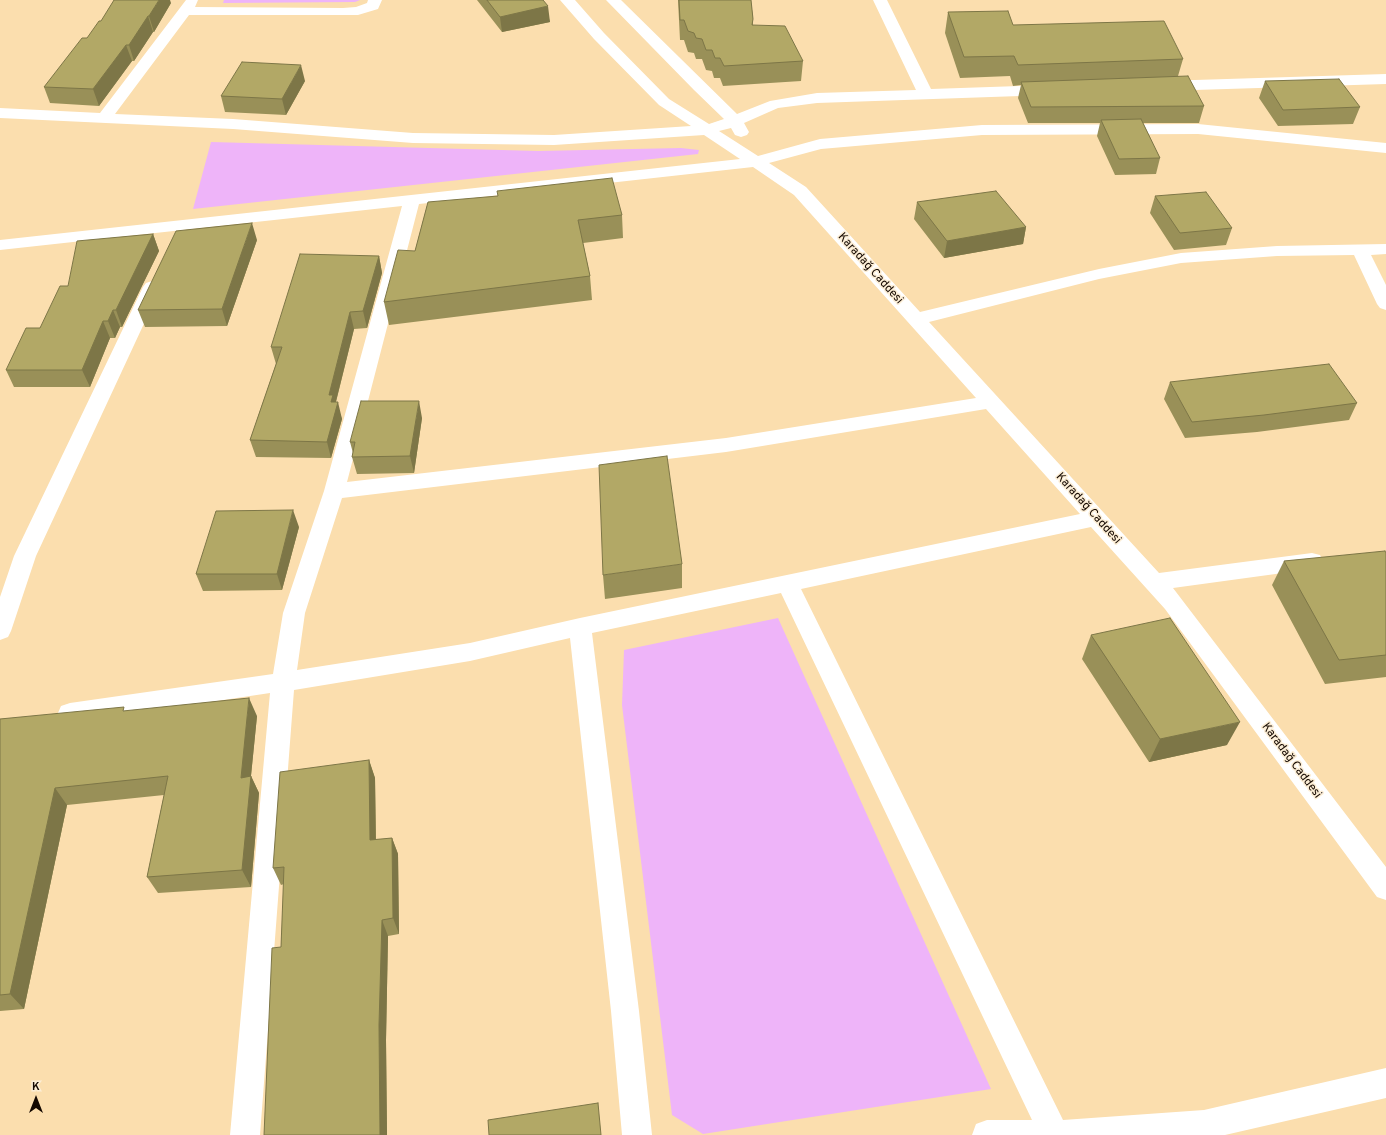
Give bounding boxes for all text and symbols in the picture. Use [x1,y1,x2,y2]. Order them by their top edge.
street label: Karadağ Caddesi [834,230,906,308]
street label: Karadağ Caddesi [1052,470,1124,548]
street label: Karadağ Caddesi [1258,720,1324,802]
north arrow [16,1079,56,1119]
text: K [32,1080,40,1094]

